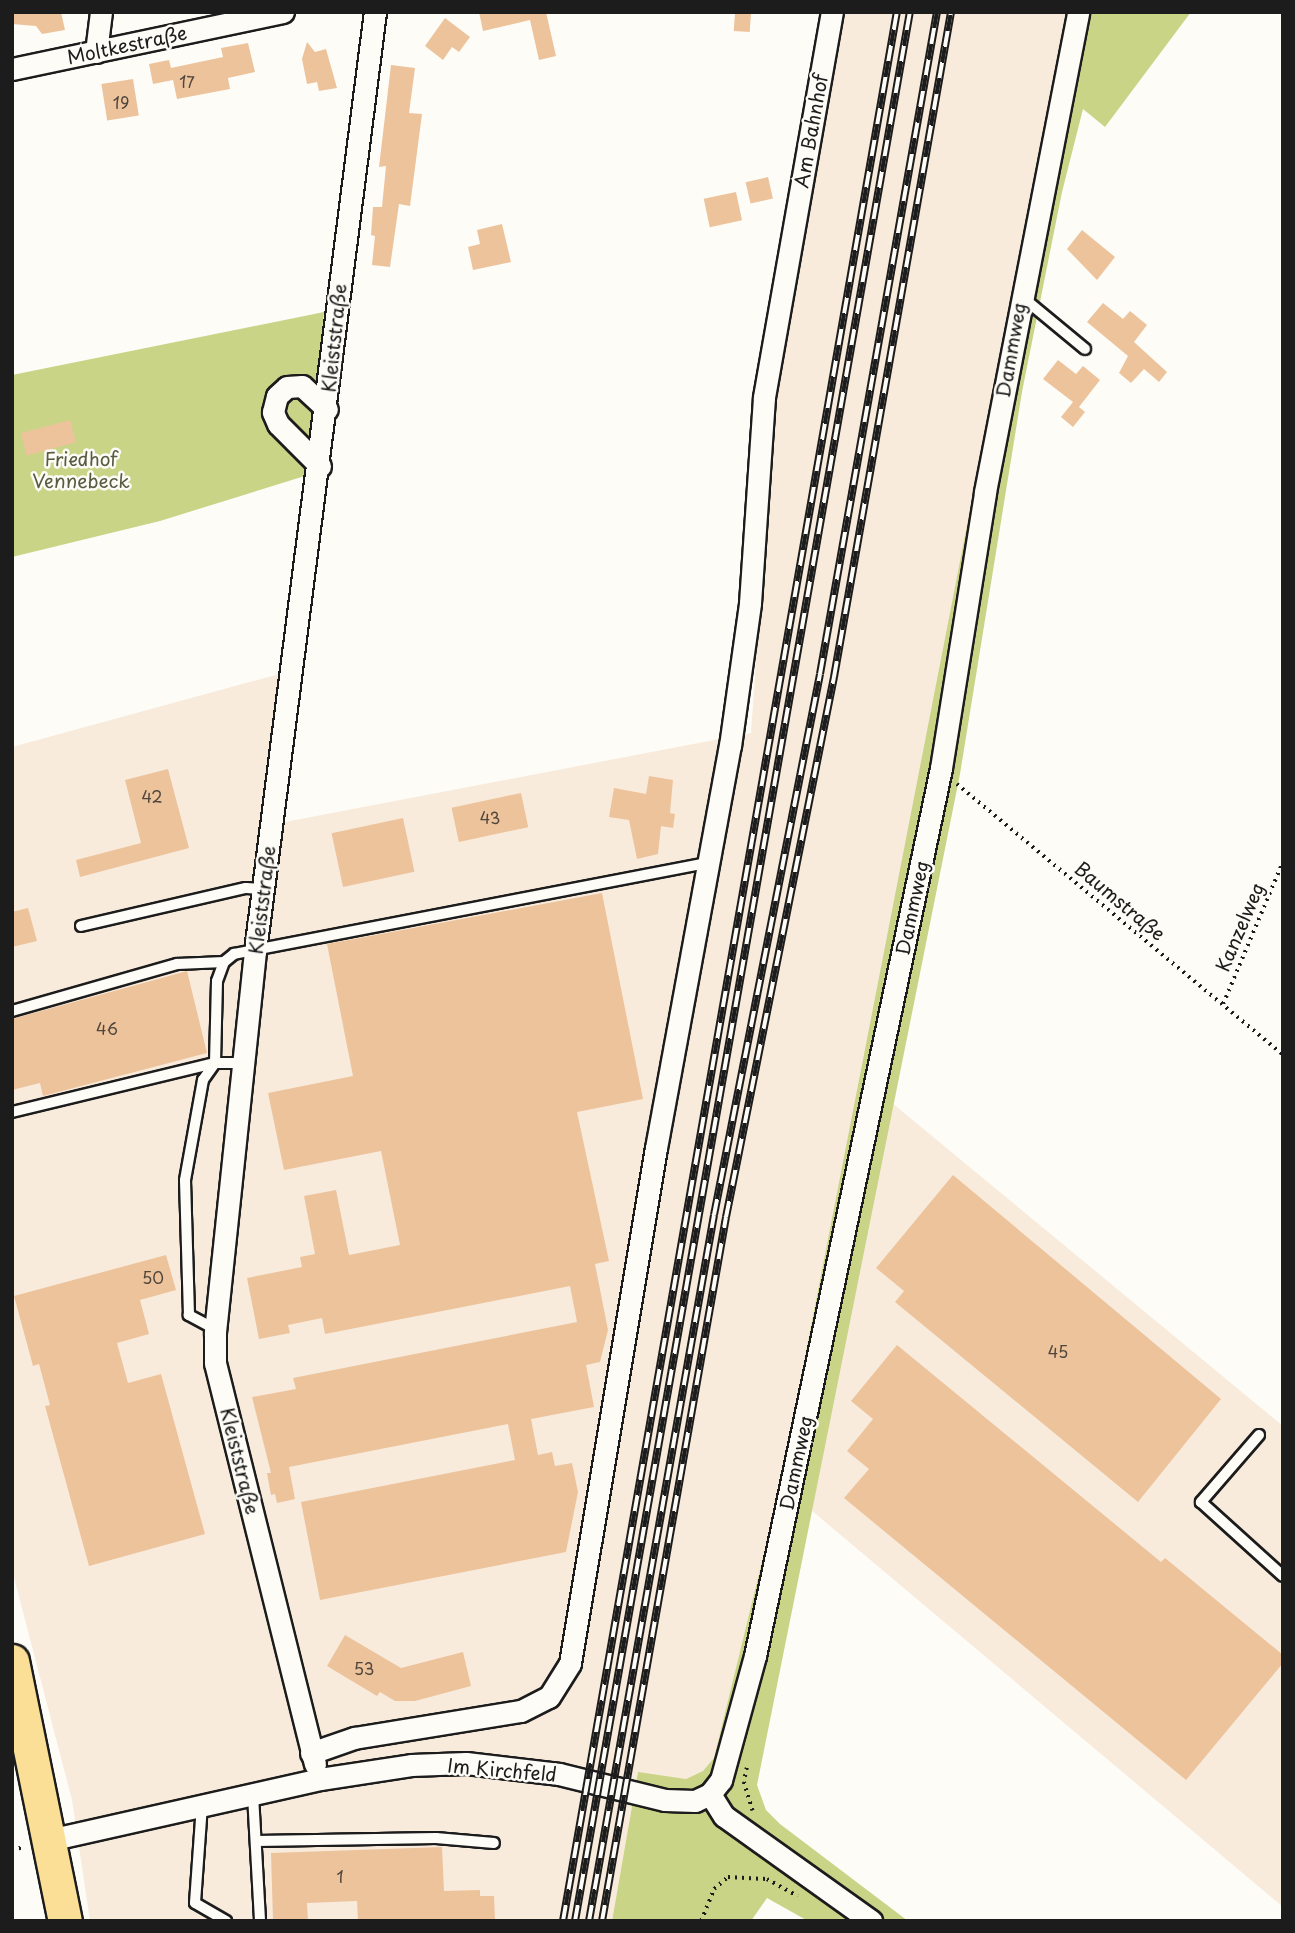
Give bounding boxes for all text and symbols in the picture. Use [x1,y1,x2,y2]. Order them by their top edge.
street label: Moltkestraße [65,21,189,69]
house number: 17 [179,71,195,91]
street label: Am Bahnhof [790,72,832,190]
house number: 19 [113,92,129,112]
street label: Kleiststraße [317,283,351,393]
street label: Dammweg [991,301,1031,399]
park label: Friedhof Vennebeck [32,448,130,492]
house number: 42 [141,786,163,806]
house number: 43 [480,807,500,827]
street label: Kleiststraße [244,844,280,956]
street label: Baumstraße [1070,857,1170,945]
street label: Dammweg [891,859,933,957]
street label: Kanzelweg [1211,879,1269,975]
house number: 46 [96,1018,118,1038]
house number: 50 [142,1267,164,1287]
house number: 45 [1048,1341,1068,1361]
street label: Kleiststraße [216,1405,264,1517]
street label: Dammweg [775,1414,817,1512]
house number: 53 [354,1658,374,1678]
street label: Im Kirchfeld [446,1754,558,1786]
house number: 1 [336,1866,344,1886]

